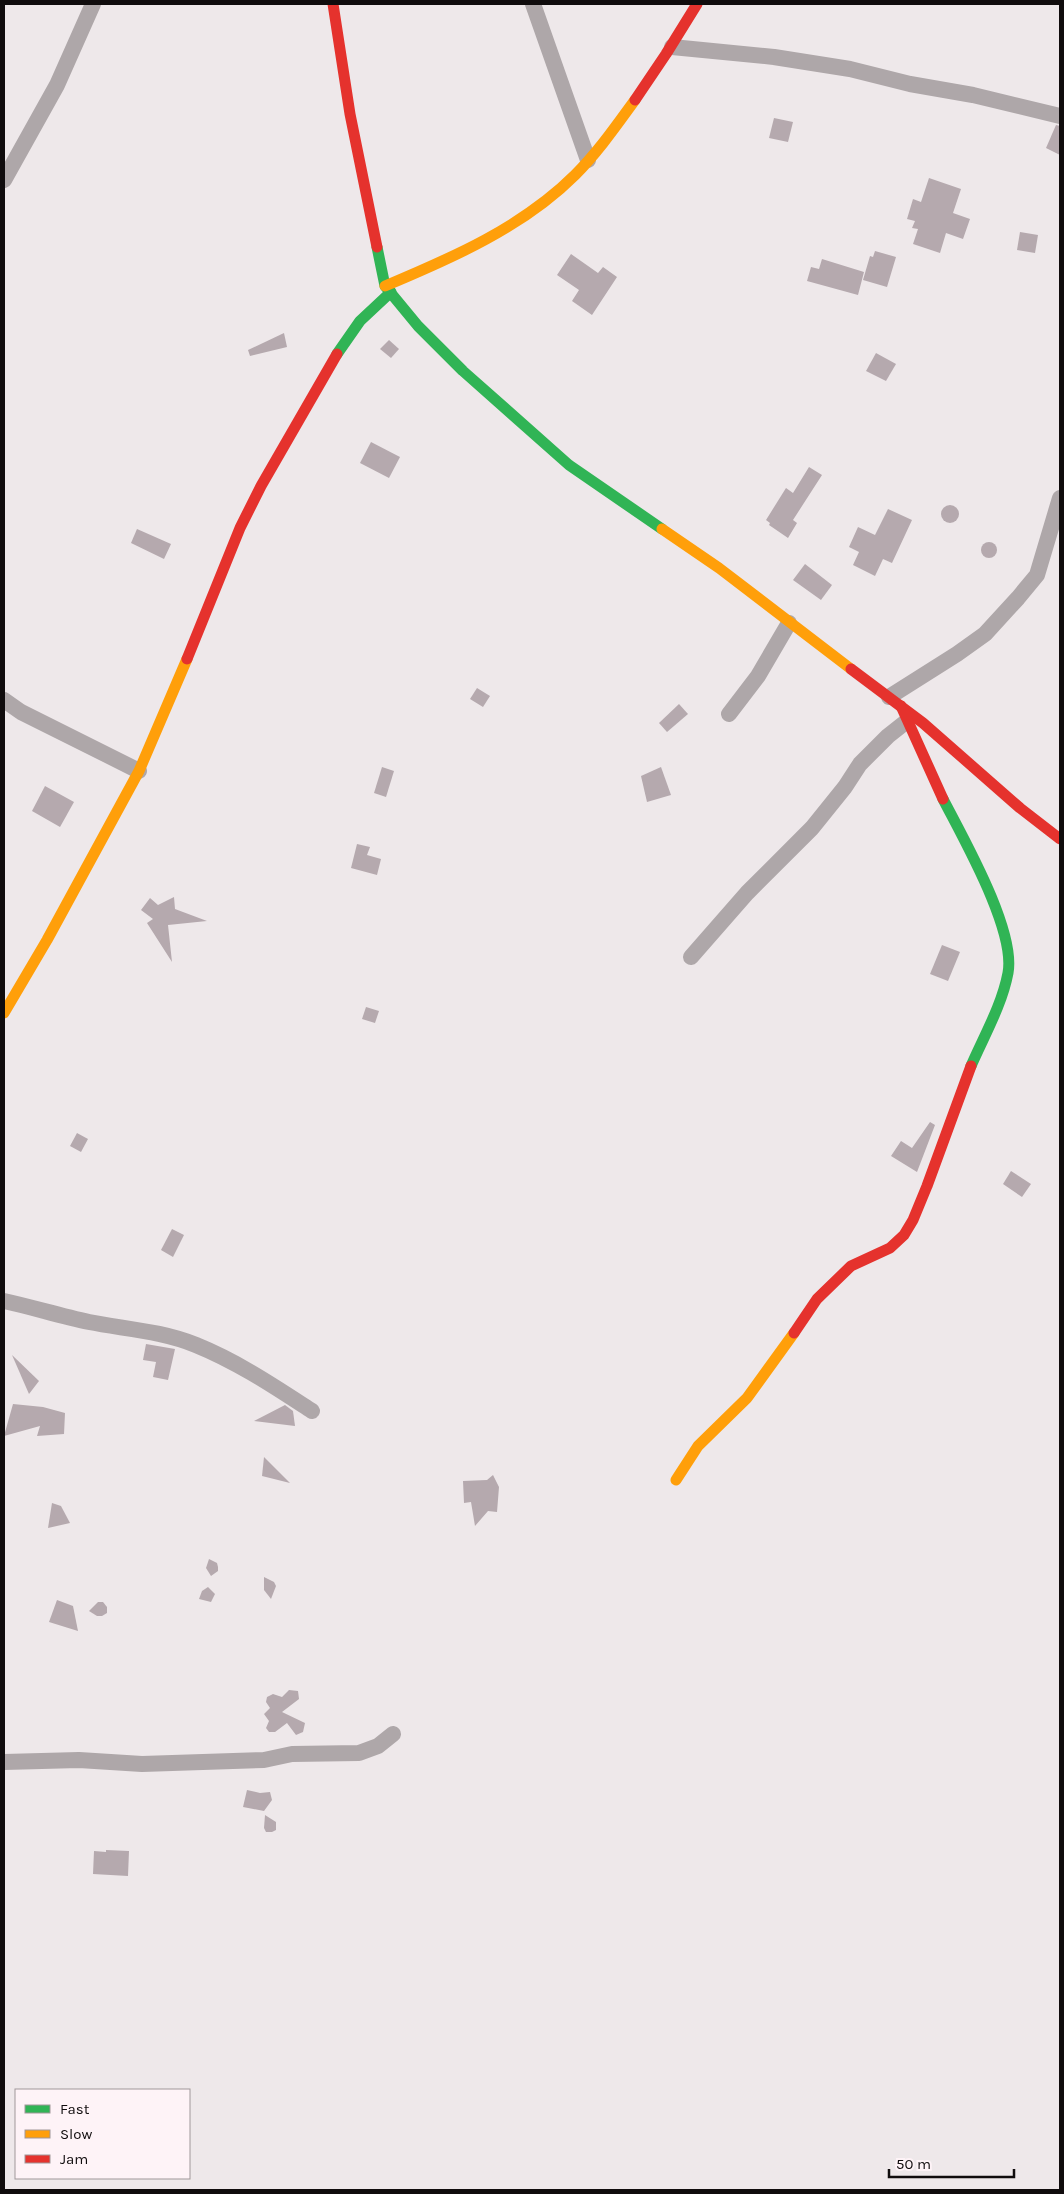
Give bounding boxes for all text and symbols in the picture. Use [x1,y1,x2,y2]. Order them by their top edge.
legend [15,2089,190,2179]
text: Fast [60,2100,90,2118]
text: Slow [60,2125,92,2143]
scale bar [889,2146,1014,2178]
text: Jam [60,2150,88,2168]
text: 50 m [896,2155,931,2173]

